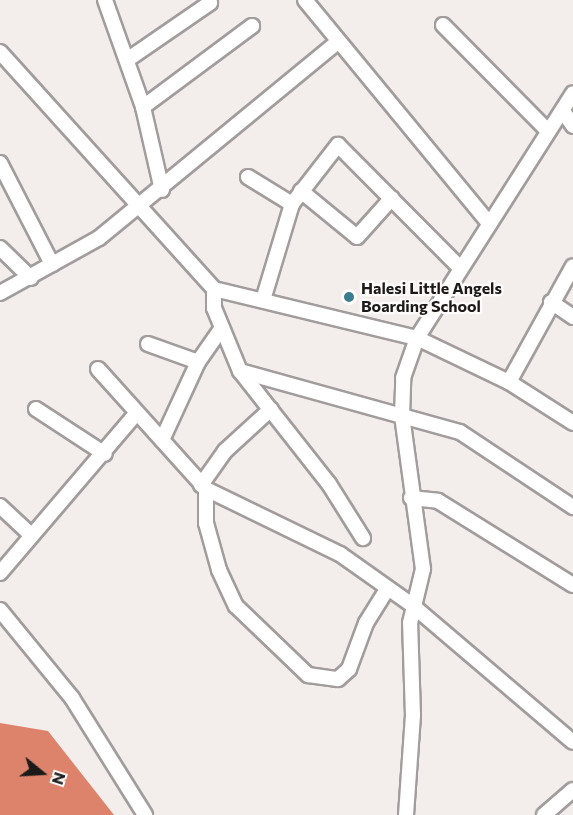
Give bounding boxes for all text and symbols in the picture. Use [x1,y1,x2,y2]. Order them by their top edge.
place label: Halesi Little Angels Boarding School [361,278,502,316]
marker: Halesi Little Angels Boarding School [342,290,356,304]
north arrow [12,743,72,803]
text: N [49,770,70,787]

